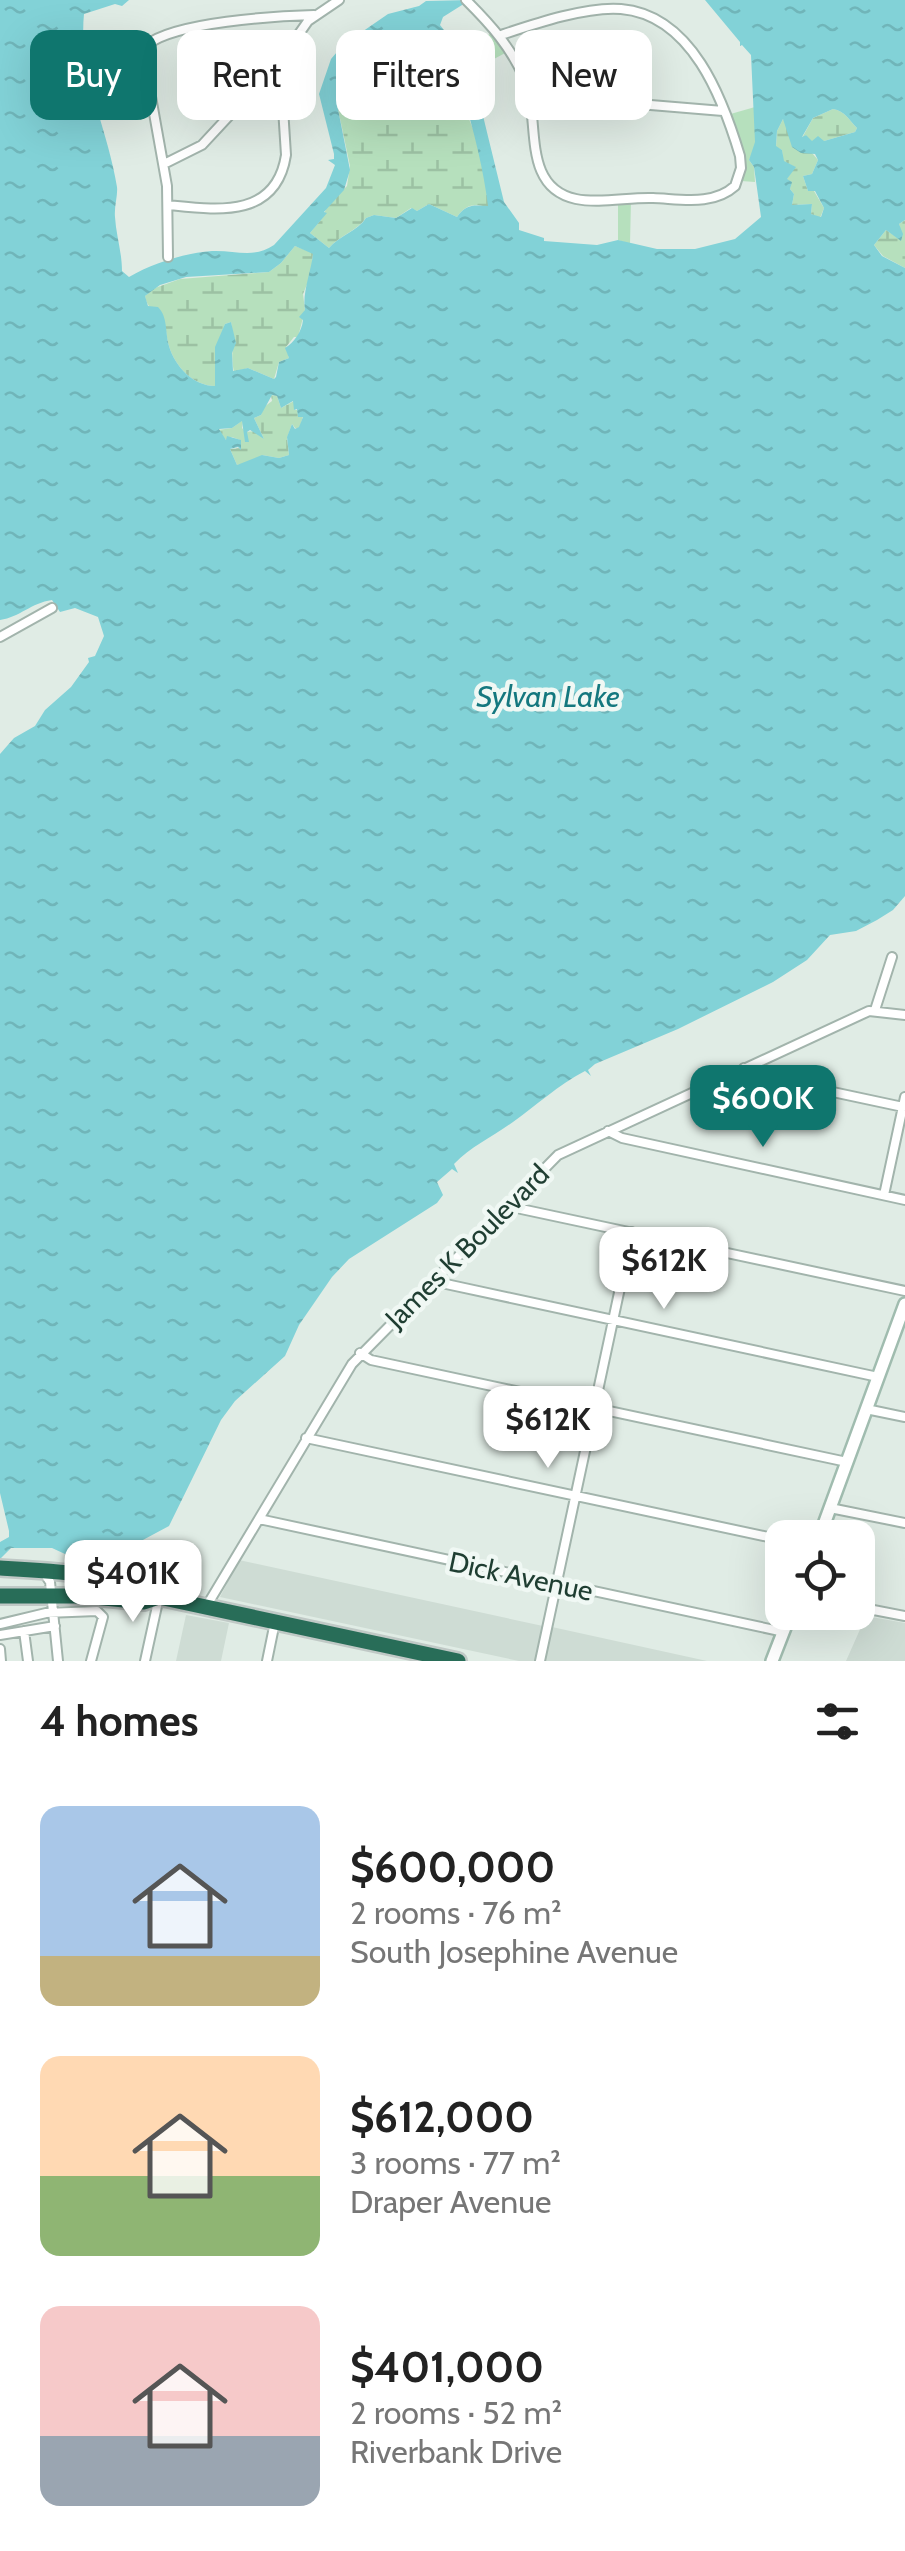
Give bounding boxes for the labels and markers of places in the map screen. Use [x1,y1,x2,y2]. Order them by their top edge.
pin: $600K [693,1065,833,1150]
pin: $612K [594,1227,734,1312]
pin: $612K [478,1386,618,1471]
pin: $401K [63,1540,203,1625]

